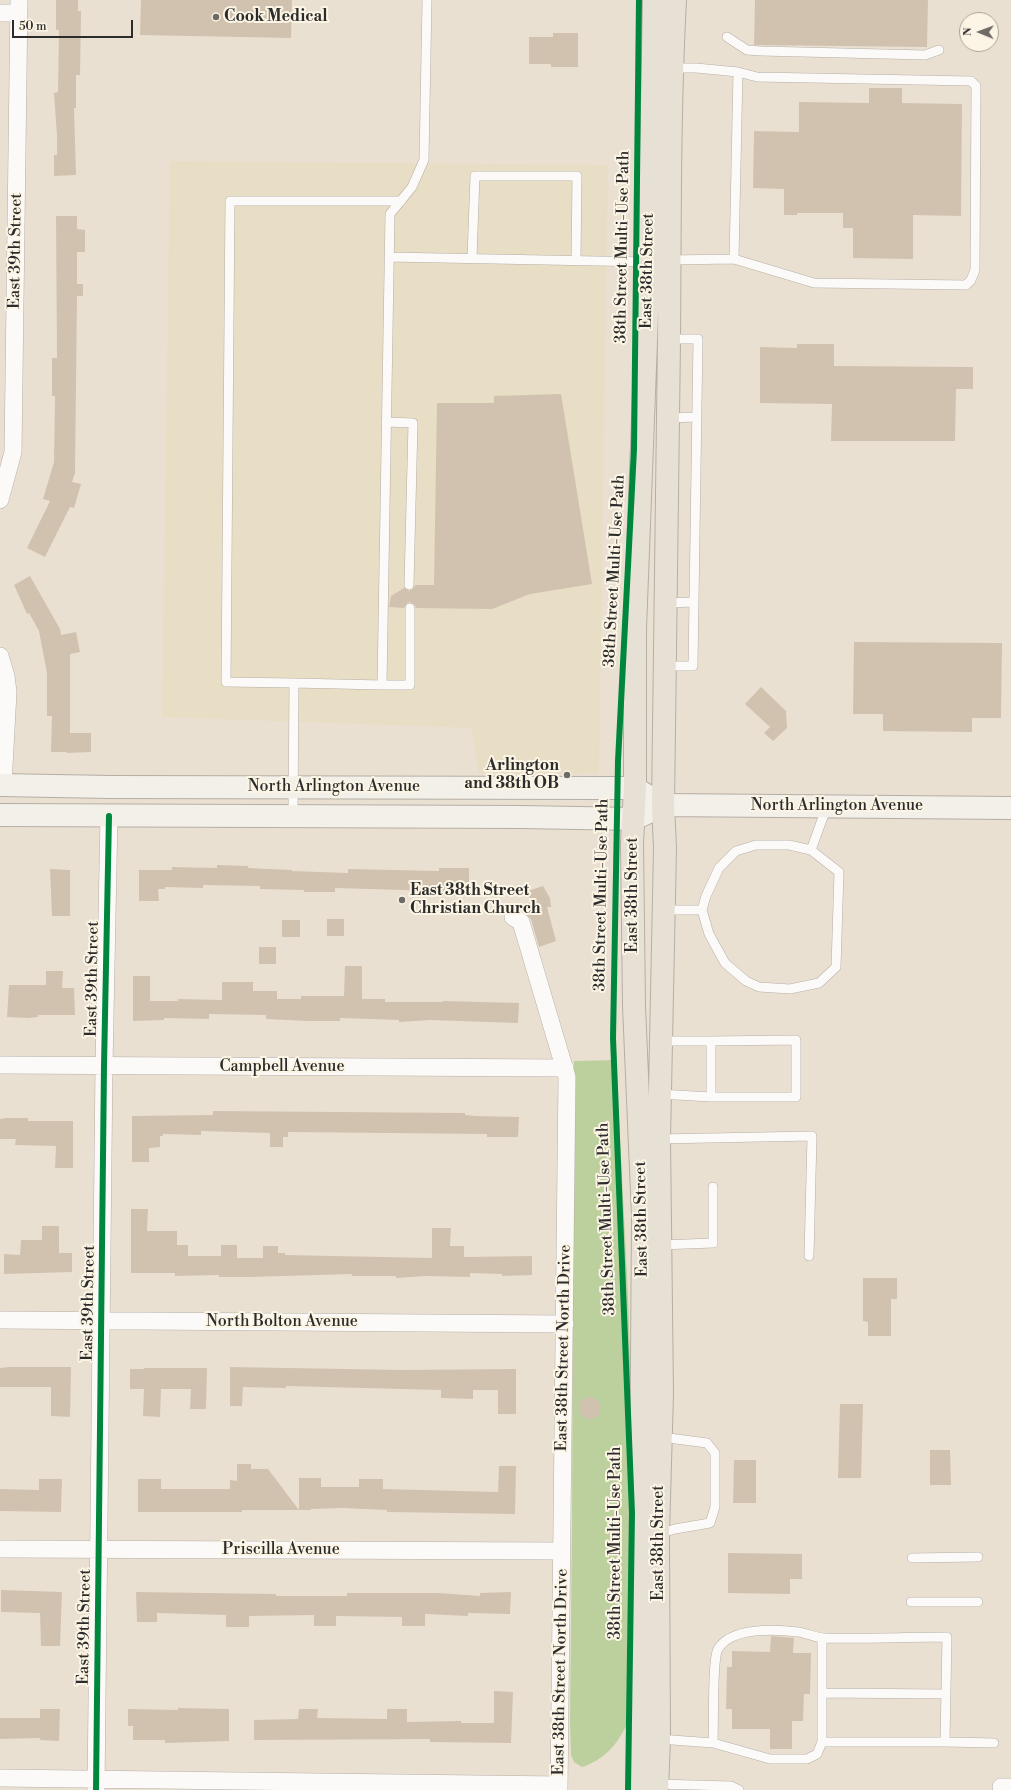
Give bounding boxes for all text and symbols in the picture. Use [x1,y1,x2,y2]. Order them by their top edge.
place label: Cook Medical [224,7,328,27]
scale bar [14,12,135,38]
marker: Cook Medical [211,12,221,22]
north arrow [959,12,999,52]
text: 50 m [19,19,47,34]
text: N [961,27,975,36]
street label: 38th Street Multi-Use Path [612,150,634,344]
street label: East 39th Street [5,193,27,309]
street label: East 38th Street [637,213,659,329]
street label: 38th Street Multi-Use Path [600,474,630,668]
place label: Arlington and 38th OB [464,756,559,794]
marker: Arlington and 38th OB [562,770,572,780]
street label: North Arlington Avenue [248,777,420,797]
street label: North Arlington Avenue [751,796,923,816]
street label: 38th Street Multi-Use Path [591,798,613,992]
street label: East 38th Street [623,837,643,953]
place label: East 38th Street Christian Church [410,881,541,919]
marker: East 38th Street Christian Church [397,895,407,905]
street label: East 39th Street [82,921,104,1037]
street label: Campbell Avenue [220,1057,344,1077]
street label: 38th Street Multi-Use Path [594,1122,620,1316]
street label: East 38th Street [631,1161,653,1277]
street label: East 38th Street North Drive [553,1244,575,1452]
street label: East 39th Street [78,1245,100,1361]
street label: North Bolton Avenue [206,1312,358,1332]
street label: 38th Street Multi-Use Path [606,1447,626,1639]
street label: East 38th Street [649,1485,669,1601]
street label: Priscilla Avenue [222,1540,340,1560]
street label: East 38th Street North Drive [550,1568,572,1776]
street label: East 39th Street [74,1569,96,1685]

